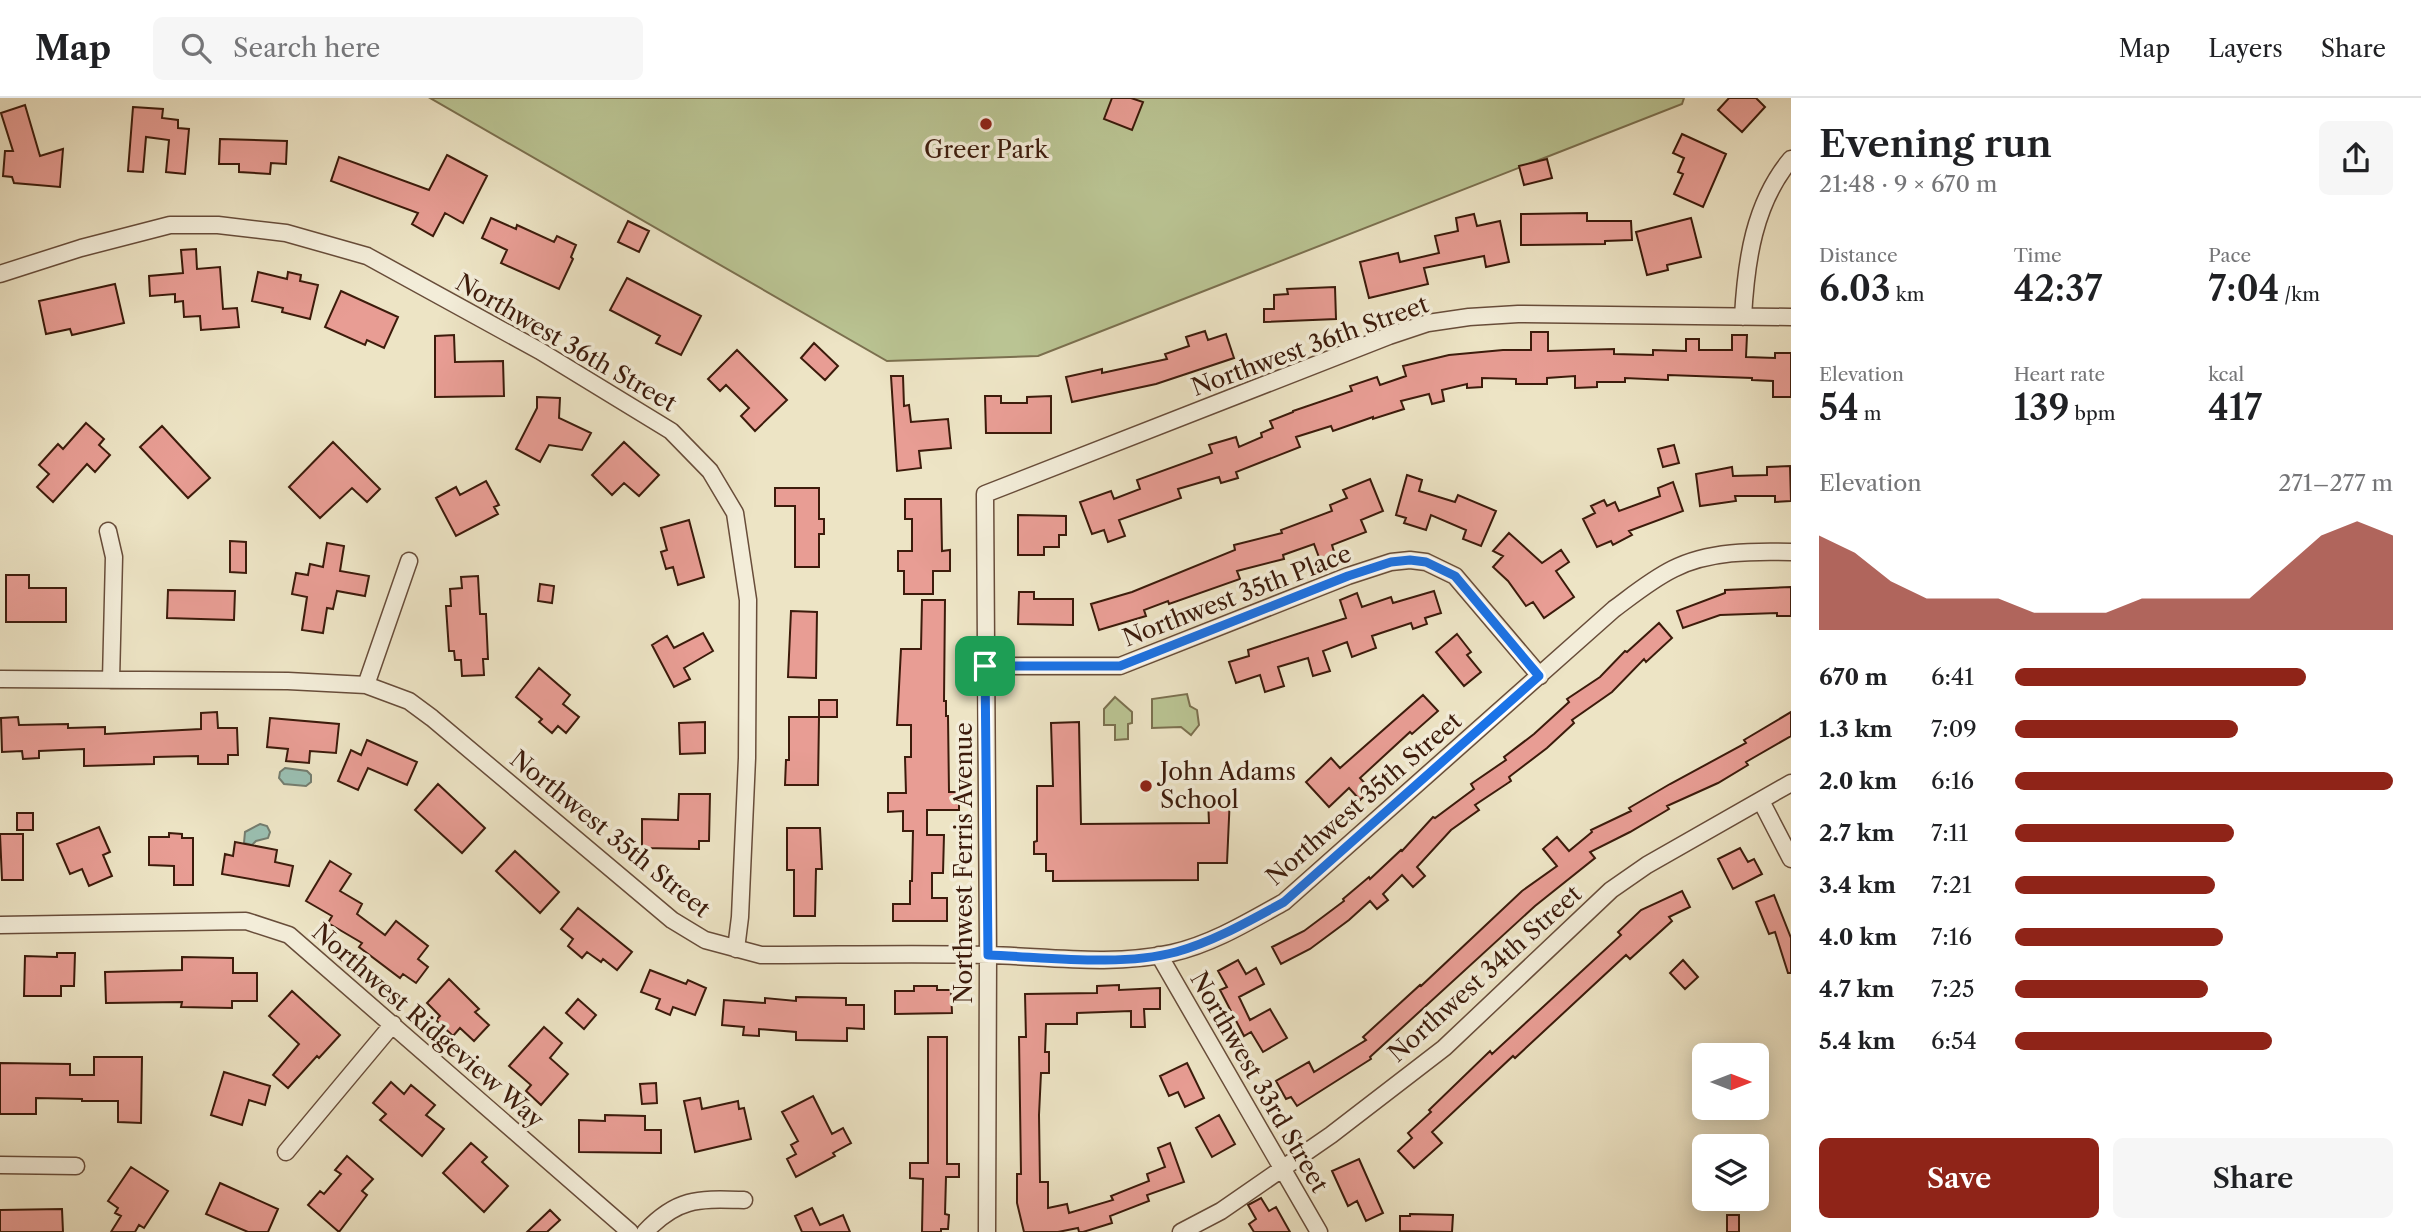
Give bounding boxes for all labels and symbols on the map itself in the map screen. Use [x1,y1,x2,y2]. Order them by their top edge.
marker: Greer Park [978,116,994,132]
place label: Greer Park [924,135,1049,164]
street label: Northwest 36th Street [451,268,682,418]
street label: Northwest 36th Street [1187,289,1433,402]
street label: Northwest 35th Place [1118,539,1355,653]
pin [955,636,1015,696]
street label: Northwest 35th Street [1260,706,1468,891]
street label: Northwest Ferris Avenue [949,722,978,1004]
street label: Northwest 35th Street [504,744,717,924]
place label: John Adams School [1156,757,1296,814]
marker: John Adams School [1138,778,1154,794]
street label: Northwest 34th Street [1382,879,1588,1068]
street label: Northwest Ridgeview Way [307,917,550,1134]
street label: Northwest 33rd Street [1184,966,1335,1198]
north arrow [1692,1043,1769,1120]

